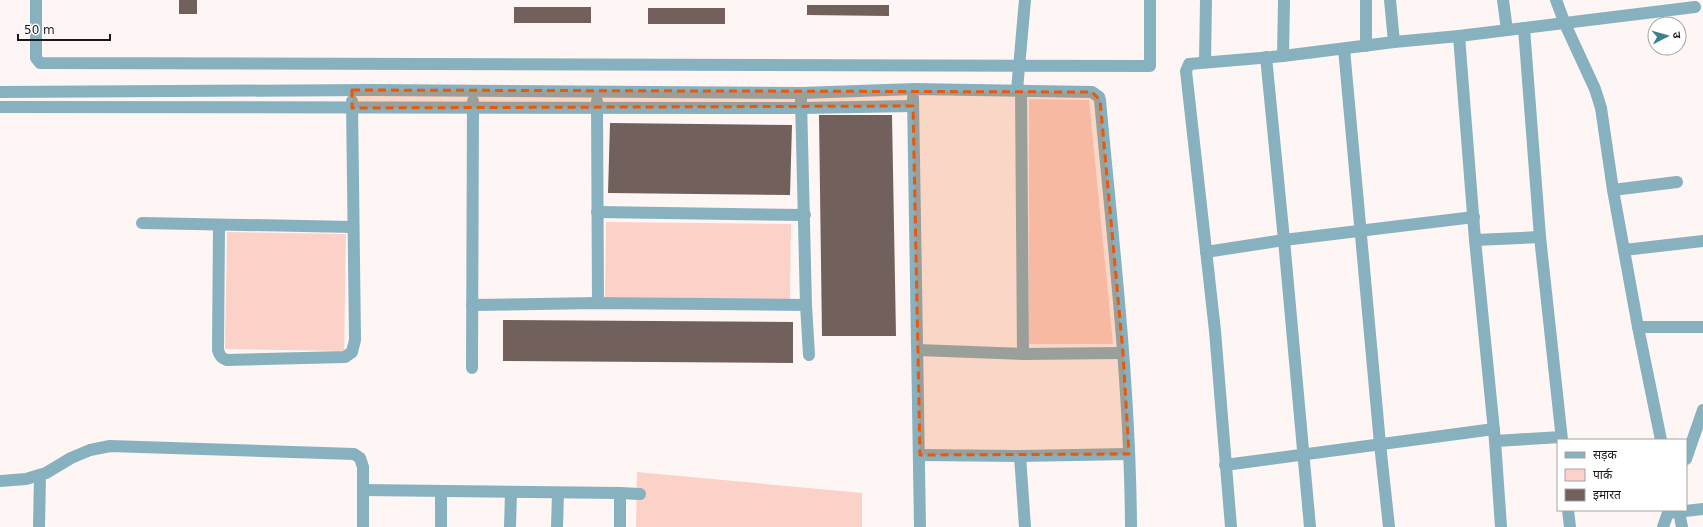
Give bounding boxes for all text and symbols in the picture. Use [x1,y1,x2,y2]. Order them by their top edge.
scale bar [18,16,110,42]
north arrow [1647,16,1687,56]
text: 50 m [24,23,55,37]
text: उ [1670,31,1683,39]
legend [1557,439,1687,511]
text: सड़क [1593,448,1618,462]
text: पार्क [1593,468,1613,482]
text: इमारत [1593,488,1622,502]

